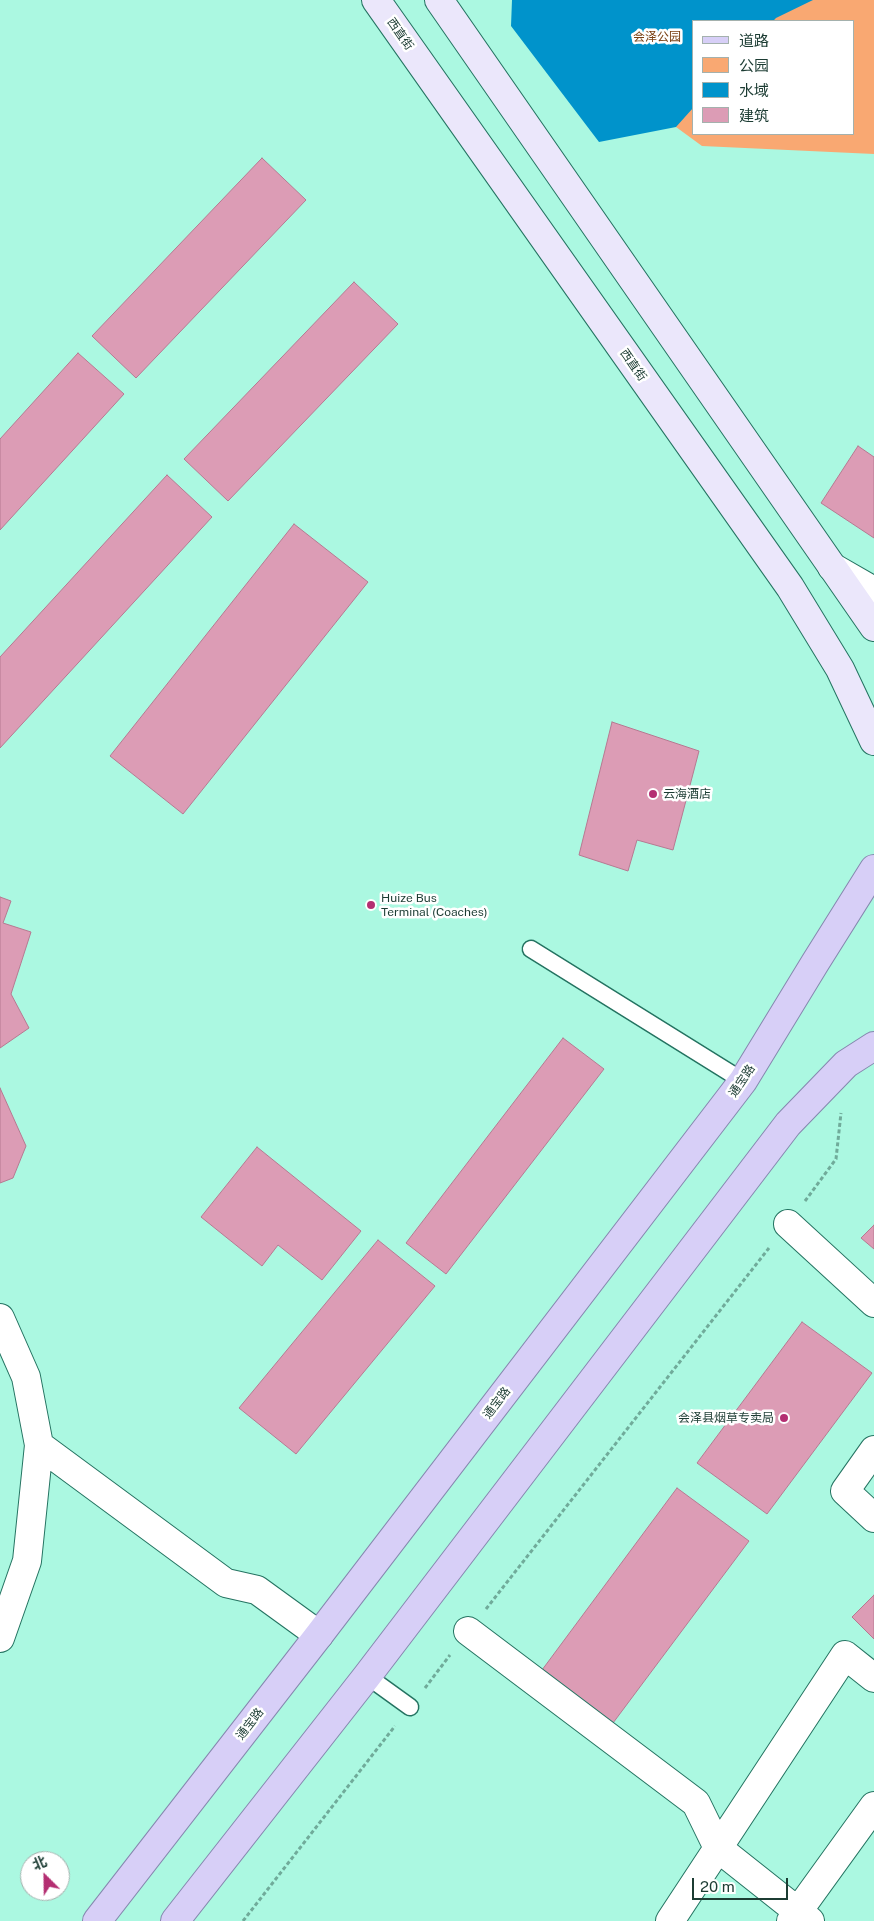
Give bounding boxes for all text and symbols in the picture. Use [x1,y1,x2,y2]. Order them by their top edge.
street label: 西直街 [384,15,416,53]
legend [692,20,854,135]
park label: 会泽公园 [633,30,681,44]
text: 道路 [739,32,769,49]
text: 公园 [739,57,769,74]
text: 水域 [739,82,769,99]
text: 建筑 [739,107,769,124]
street label: 西直街 [617,346,649,384]
place label: 云海酒店 [663,787,711,801]
marker: 云海酒店 [647,788,659,800]
place label: Huize Bus Terminal (Coaches) [381,891,487,919]
marker: Huize Bus Terminal (Coaches) [365,899,377,911]
street label: 通宝路 [726,1062,758,1100]
street label: 通宝路 [480,1384,514,1422]
place label: 会泽县烟草专卖局 [678,1411,774,1425]
marker: 会泽县烟草专卖局 [778,1412,790,1424]
street label: 通宝路 [233,1705,267,1743]
north arrow [20,1851,70,1901]
text: 北 [30,1853,49,1873]
scale bar [694,1868,790,1900]
text: 20 m [700,1878,735,1895]

